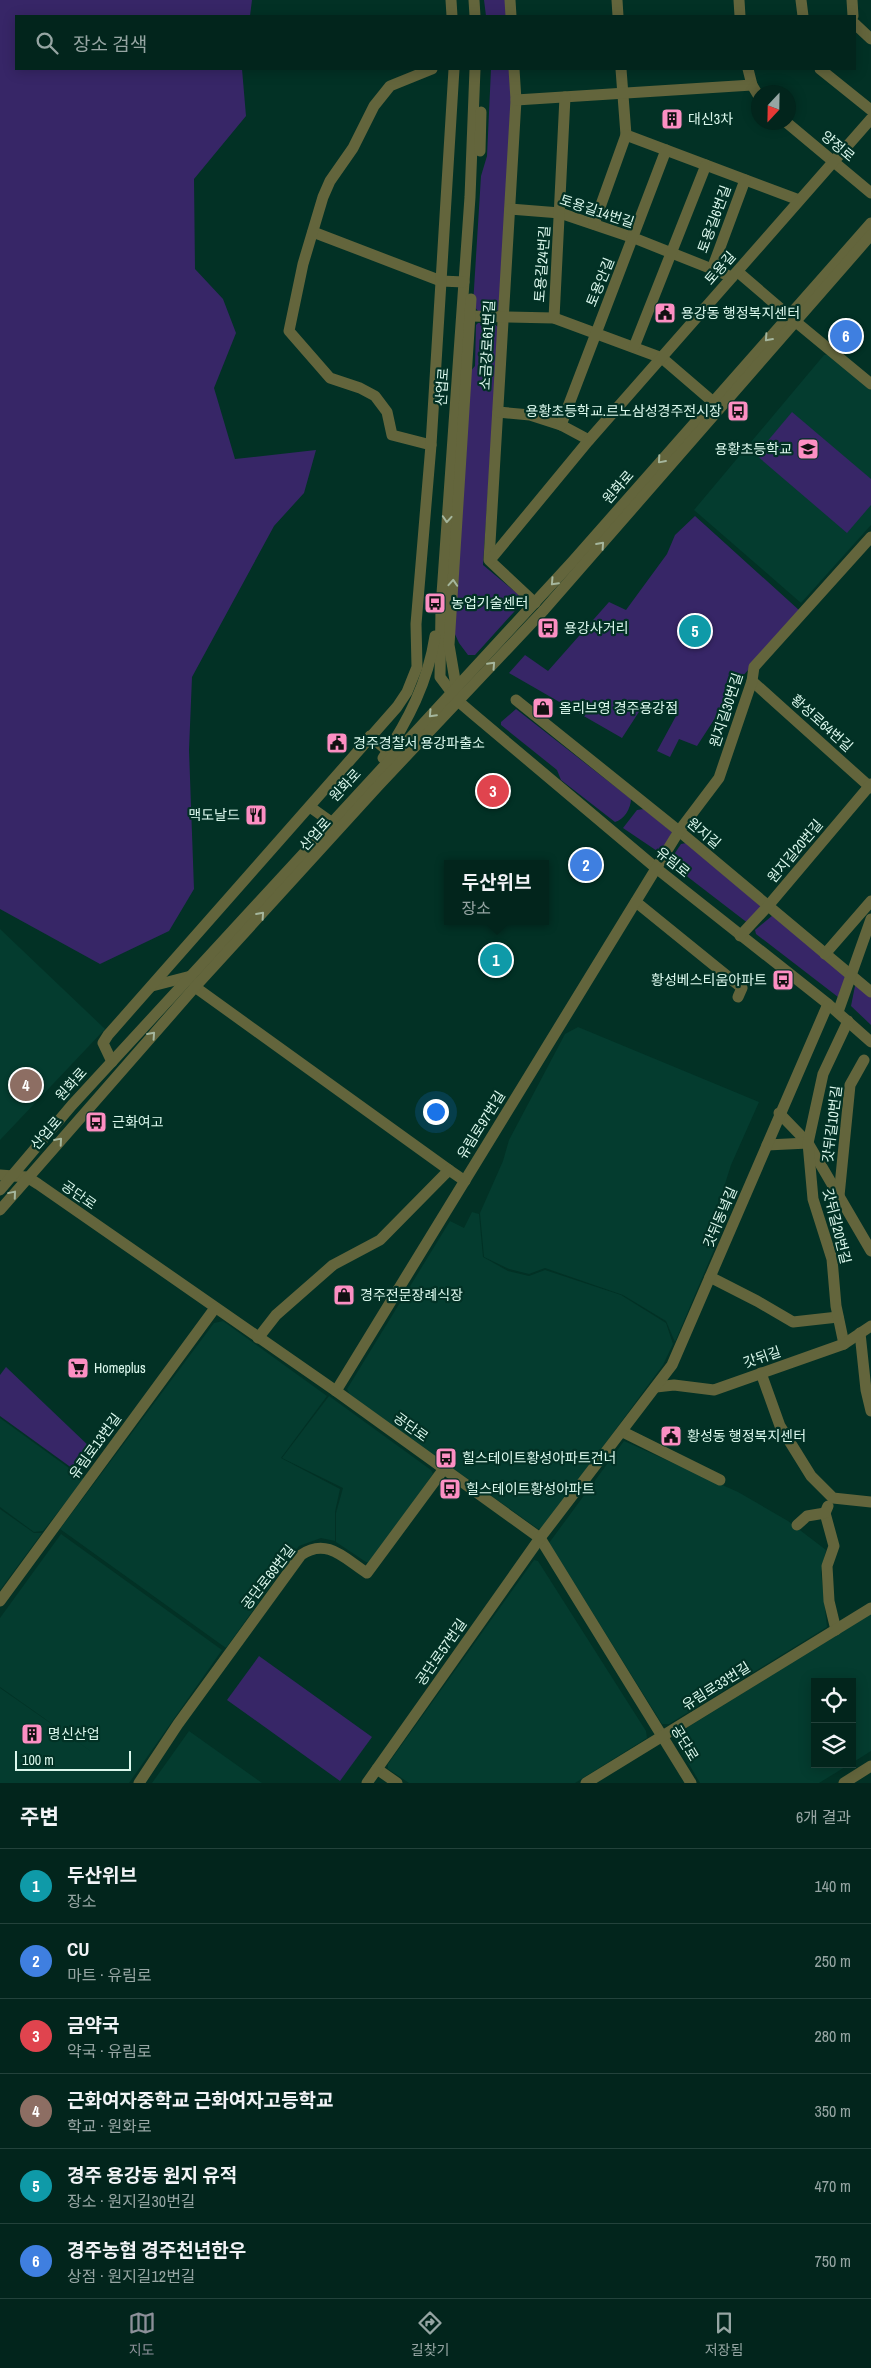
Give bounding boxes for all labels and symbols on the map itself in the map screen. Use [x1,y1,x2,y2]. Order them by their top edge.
north arrow [751,85,796,130]
building icon: 대신3차 [660,107,684,131]
place label: 대신3차 [688,110,733,128]
street label: 양정로 [817,127,859,165]
street label: 토용길6번길 [693,183,735,255]
street label: 토용길14번길 [558,191,636,231]
street label: 토용길24번길 [530,225,554,303]
street label: 토용길 [701,248,739,288]
street label: 토용안길 [582,255,618,309]
street label: 소금강로61번길 [476,300,498,390]
public building icon: 용강동 행정복지센터 [653,301,677,325]
place label: 용강동 행정복지센터 [681,304,800,322]
pin: 6 [830,317,862,355]
one-way arrow [765,332,774,341]
street label: 산업로 [432,367,452,407]
bus stop icon: 용황초등학교.르노삼성경주전시장 [726,399,750,423]
place label: 용황초등학교.르노삼성경주전시장 [526,402,722,420]
school or university icon: 용황초등학교 [796,437,820,461]
place label: 용황초등학교 [715,440,792,458]
one-way arrow [659,454,667,463]
street label: 원화로 [599,466,638,507]
one-way arrow [442,515,453,523]
one-way arrow [596,542,605,551]
one-way arrow [551,576,560,585]
one-way arrow [447,579,458,587]
bus stop icon: 농업기술센터 [423,591,447,615]
place label: 농업기술센터 [451,594,528,612]
pin: 5 [679,612,711,650]
bus stop icon: 용강사거리 [536,616,560,640]
place label: 용강사거리 [564,619,628,637]
one-way arrow [486,662,495,671]
street label: 원지길30번길 [706,671,746,749]
street label: 황성로64번길 [787,690,857,756]
shop icon: 올리브영 경주용강점 [531,696,555,720]
place label: 올리브영 경주용강점 [559,699,678,717]
one-way arrow [429,708,438,717]
public building icon: 경주경찰서 용강파출소 [325,731,349,755]
place label: 경주경찰서 용강파출소 [353,734,485,752]
street label: 원화로 [325,765,365,805]
pin: 3 [477,772,509,810]
restaurant icon: 맥도날드 [244,803,268,827]
place label: 맥도날드 [188,806,240,824]
street label: 산업로 [295,814,335,854]
street label: 원지길 [683,814,725,852]
street label: 원지길20번길 [763,816,827,886]
street label: 유림로 [652,843,694,881]
pin: 2 [570,846,602,884]
one-way arrow [255,912,264,921]
pin: 1 [480,941,512,979]
bus stop icon: 황성베스티움아파트 [771,968,795,992]
place label: 황성베스티움아파트 [651,971,767,989]
one-way arrow [146,1032,155,1041]
street label: 원화로 [51,1064,91,1104]
pin: 4 [10,1066,42,1104]
street label: 갓뒤길10번길 [818,1085,846,1163]
street label: 유림로97번길 [453,1088,509,1162]
your location [423,1099,449,1125]
bus stop icon: 근화여고 [84,1110,108,1134]
street label: 산업로 [27,1112,66,1153]
place label: 근화여고 [112,1113,164,1131]
one-way arrow [53,1137,62,1146]
street label: 공단로 [58,1177,100,1214]
street label: 갓뒤동녘길 [699,1184,741,1250]
street label: 갓뒤길20번길 [819,1186,855,1266]
one-way arrow [8,1190,17,1199]
shop icon: 경주전문장례식장 [332,1283,356,1307]
place label: 경주전문장례식장 [360,1286,463,1304]
street label: 갓뒤길 [741,1342,783,1372]
supermarket icon: Homeplus [66,1356,90,1380]
place label: Homeplus [94,1359,146,1377]
street label: 공단로 [390,1408,432,1446]
street label: 유림로13번길 [65,1409,125,1483]
public building icon: 황성동 행정복지센터 [659,1424,683,1448]
place label: 황성동 행정복지센터 [687,1427,806,1445]
bus stop icon: 힐스테이트황성아파트건너 [434,1446,458,1470]
place label: 힐스테이트황성아파트건너 [462,1449,617,1467]
bus stop icon: 힐스테이트황성아파트 [438,1477,462,1501]
place label: 힐스테이트황성아파트 [466,1480,595,1498]
street label: 공단로69번길 [237,1541,299,1613]
street label: 공단로57번길 [411,1615,471,1689]
street label: 유림로33번길 [679,1658,753,1714]
building icon: 명신산업 [20,1722,44,1746]
street label: 공단로 [667,1722,703,1764]
place label: 명신산업 [48,1725,100,1743]
scale bar [15,1748,131,1771]

